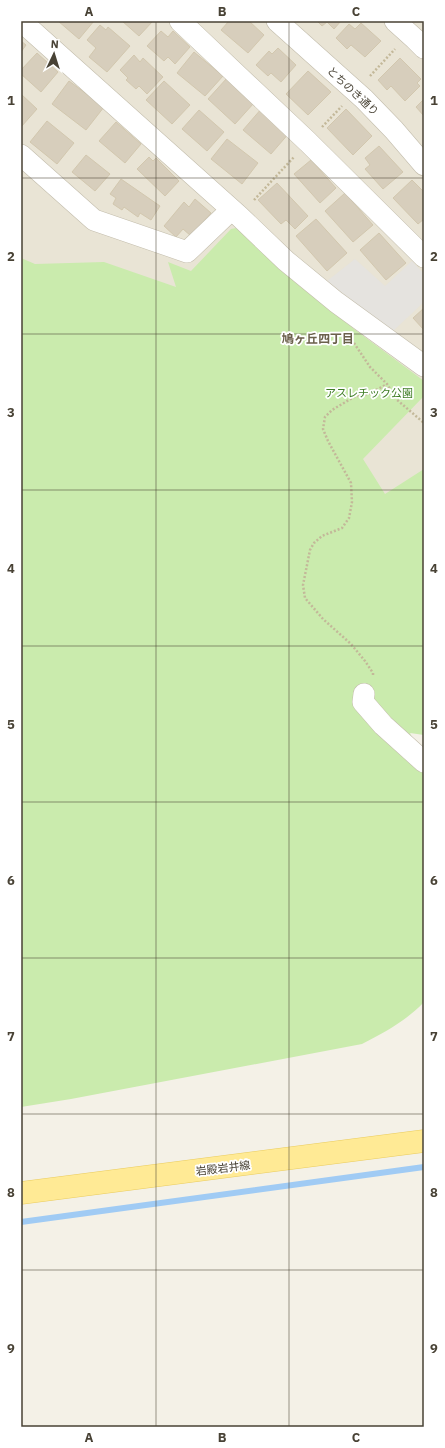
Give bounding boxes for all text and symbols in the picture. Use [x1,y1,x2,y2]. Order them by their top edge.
text: A [85,3,94,20]
text: B [218,3,227,20]
text: C [352,3,361,20]
north arrow [34,34,74,74]
text: N [50,37,59,51]
street label: とちのき通り [324,63,382,119]
text: 1 [7,92,15,109]
text: 1 [430,92,438,109]
text: 2 [7,248,15,265]
text: 2 [430,248,438,265]
district label: 鳩ヶ丘四丁目 [281,331,354,346]
park label: アスレチック公園 [325,386,413,400]
text: 3 [7,404,15,421]
text: 3 [430,404,438,421]
text: 4 [7,560,15,577]
text: 4 [430,560,438,577]
text: 5 [7,716,15,733]
text: 5 [430,716,438,733]
text: 6 [7,872,15,889]
text: 6 [430,872,438,889]
text: 7 [7,1028,15,1045]
text: 7 [430,1028,438,1045]
street label: 岩殿岩井線 [195,1158,251,1178]
text: 8 [7,1184,15,1201]
text: 8 [430,1184,438,1201]
text: 9 [7,1340,15,1357]
text: 9 [430,1340,438,1357]
text: A [85,1429,94,1446]
text: B [218,1429,227,1446]
text: C [352,1429,361,1446]

